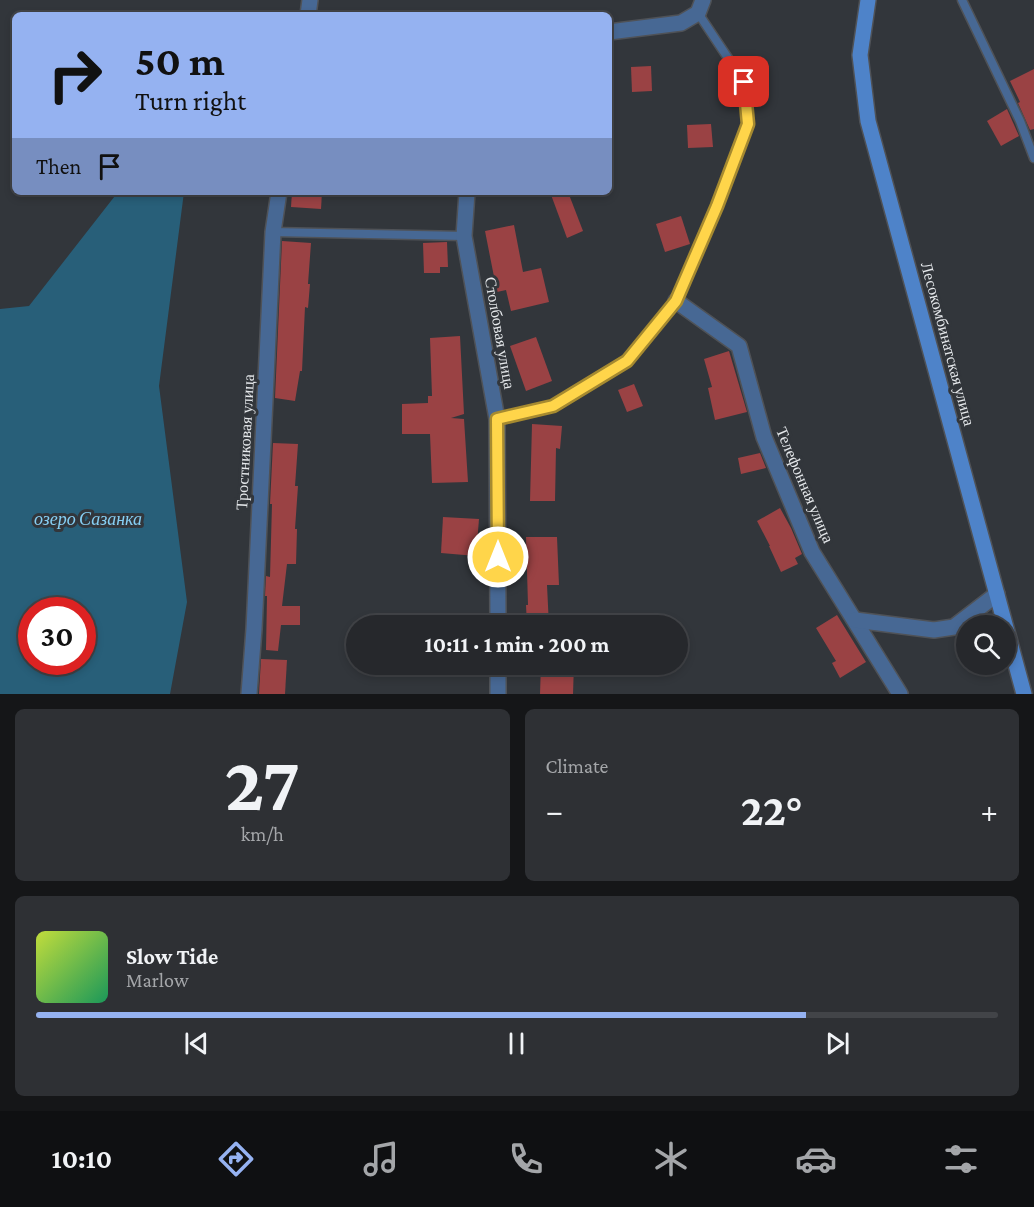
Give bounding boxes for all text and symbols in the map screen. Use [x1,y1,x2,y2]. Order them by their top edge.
icon: right [36,36,114,114]
text: 50 m [135,37,225,84]
pin [718,56,769,107]
icon: arrive [727,65,760,98]
text: Turn right [135,86,246,116]
icon: arrive [93,150,126,183]
text: Then [36,154,81,179]
street label: Лесокомбинатская улица [917,260,978,428]
street label: Столбовая улица [481,276,518,391]
street label: Тростниковая улица [233,374,258,510]
street label: Телефонная улица [772,425,837,546]
water label: озеро Сазанка [34,509,142,529]
position arrow [466,525,530,589]
speed limit sign: 30 [18,597,96,675]
map controls [956,615,1016,675]
button: search [956,615,1016,675]
text: 10:11 · 1 min · 200 m [425,632,609,657]
text: 27 [224,740,300,827]
text: Climate [546,755,608,777]
text: 22° [741,785,803,835]
text: − [546,792,563,829]
text: + [981,792,998,829]
text: km/h [241,823,284,845]
text: Slow Tide [126,944,218,969]
text: Marlow [126,969,189,991]
icon: previous [180,1027,213,1060]
icon: pause [500,1027,533,1060]
icon: next [821,1027,854,1060]
icon: directions [215,1138,257,1180]
icon: music [360,1138,402,1180]
icon: phone [505,1138,547,1180]
icon: climate [650,1138,692,1180]
icon: car [795,1138,837,1180]
icon: filters [940,1138,982,1180]
text: 10:10 [52,1144,112,1174]

